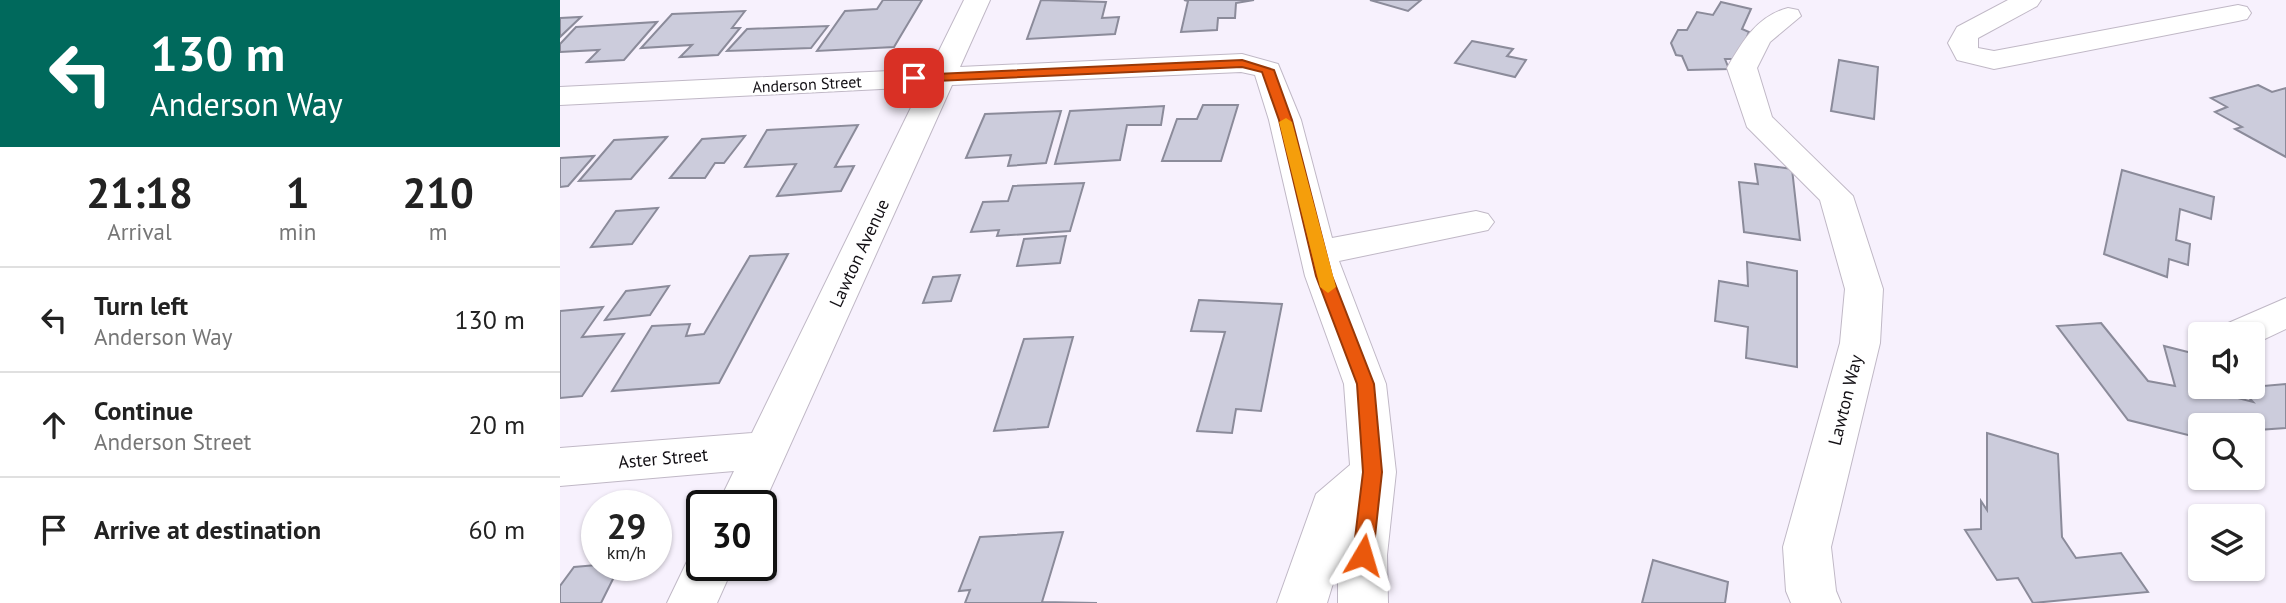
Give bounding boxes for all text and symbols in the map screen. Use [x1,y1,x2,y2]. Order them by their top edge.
text: 130 m [150,21,285,85]
icon: left [35,28,126,119]
pin [884,48,944,108]
icon: arrive [895,59,933,97]
street label: Anderson Street [752,71,863,97]
text: Anderson Way [150,83,343,125]
text: 21:18 [86,165,193,220]
text: 1 [286,165,309,220]
text: 210 [402,165,474,220]
street label: Lawton Avenue [824,195,894,311]
text: Arrival [107,217,172,246]
text: min [279,217,316,246]
text: m [429,217,447,246]
text: Turn left [94,289,188,322]
icon: left [35,301,73,339]
text: 130 m [454,303,525,336]
text: Anderson Way [94,322,232,351]
map controls [2188,322,2265,581]
button: sound [2188,322,2265,399]
street label: Lawton Way [1823,352,1867,448]
text: Continue [94,394,193,427]
icon: ahead [35,406,73,444]
text: 20 m [469,408,525,441]
button: search [2188,413,2265,490]
text: Anderson Street [94,427,251,456]
street label: Aster Street [617,443,709,473]
speed limit sign: 30 [686,490,777,581]
text: 29 [607,503,646,549]
button: layers [2188,504,2265,581]
icon: arrive [35,511,73,549]
text: Arrive at destination [94,513,321,546]
text: 60 m [469,513,525,546]
position arrow [1326,518,1400,592]
text: km/h [607,541,646,564]

